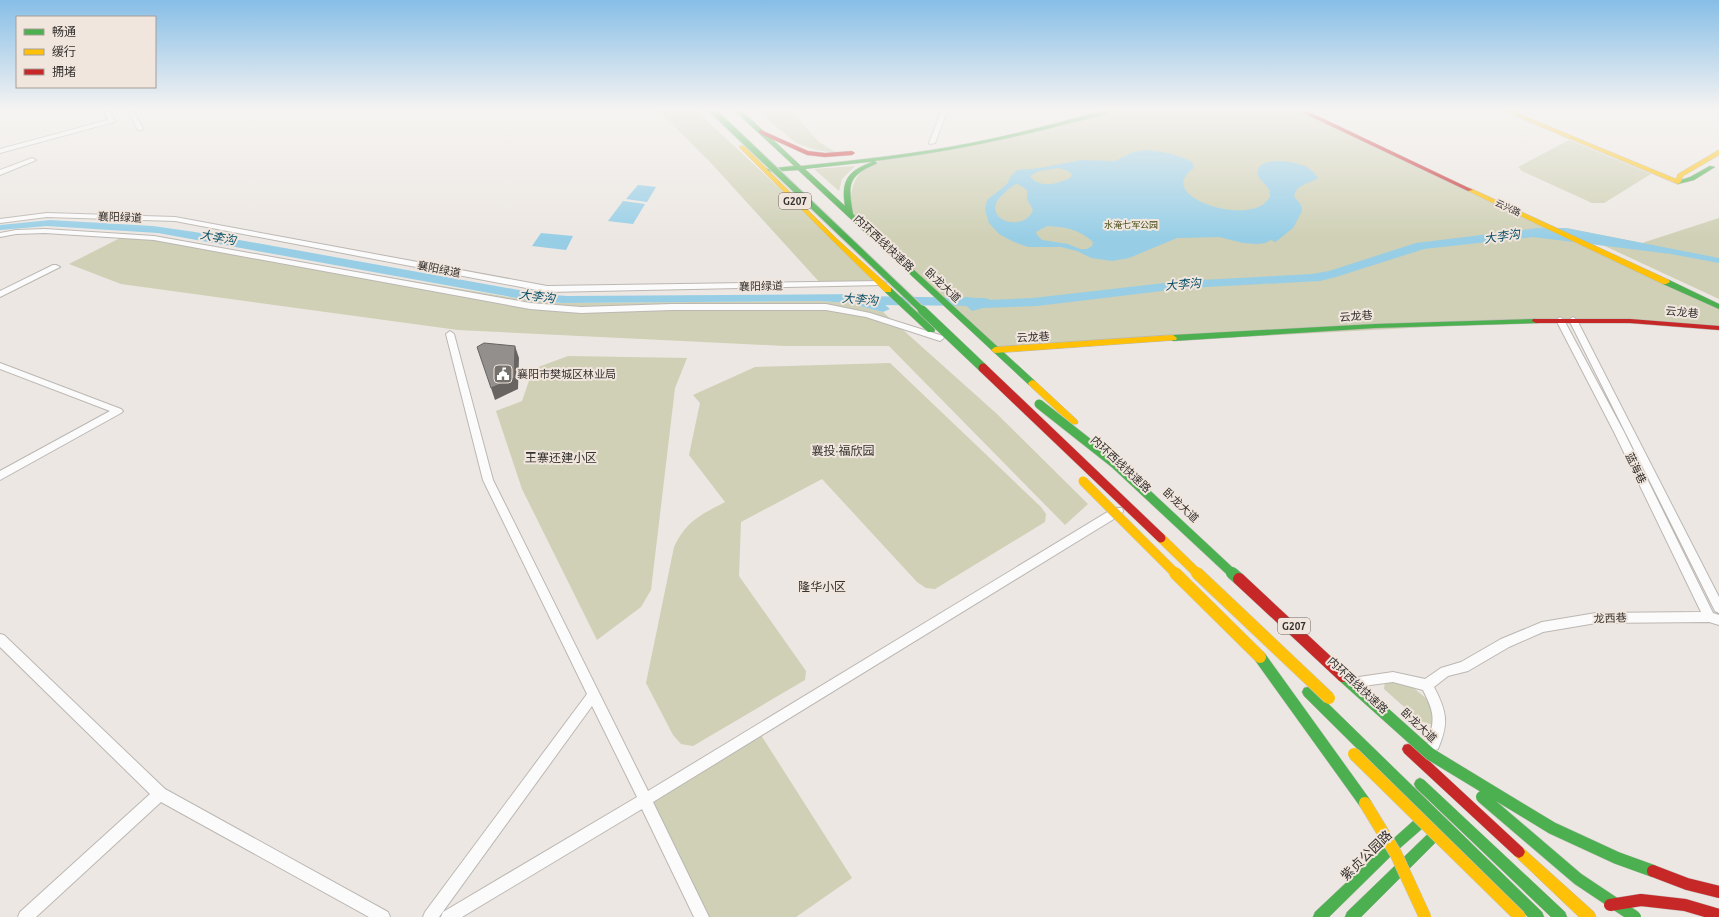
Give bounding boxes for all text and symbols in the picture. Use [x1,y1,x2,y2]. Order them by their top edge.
legend [16,16,156,88]
text: 畅通 [52,25,76,38]
text: 缓行 [52,45,76,58]
text: 拥堵 [52,65,76,78]
road number: G207 [779,193,811,209]
street label: 云兴路 [1494,198,1522,218]
street label: 襄阳绿道 [98,210,142,224]
street label: 内环西线快速路 [852,212,916,274]
park label: 水淹七军公园 [1104,220,1158,230]
water label: 大李沟 [199,227,239,247]
water label: 大李沟 [1483,227,1523,245]
street label: 襄阳绿道 [416,259,462,279]
street label: 卧龙大道 [923,266,963,304]
water label: 大李沟 [1164,276,1203,292]
street label: 襄阳绿道 [739,280,783,292]
water label: 大李沟 [518,287,558,305]
water label: 大李沟 [841,291,880,307]
street label: 云龙巷 [1665,305,1699,319]
street label: 云龙巷 [1339,309,1373,323]
street label: 云龙巷 [1016,330,1050,344]
public building icon: 襄阳市樊城区林业局 [492,363,514,385]
place label: 襄阳市樊城区林业局 [517,368,616,380]
street label: 内环西线快速路 [1089,433,1153,495]
district label: 襄投·福欣园 [812,444,874,457]
district label: 王寨还建小区 [525,451,597,464]
street label: 蓝海巷 [1623,451,1649,485]
street label: 卧龙大道 [1161,486,1201,524]
district label: 隆华小区 [798,580,846,593]
street label: 龙西巷 [1593,611,1627,625]
road number: G207 [1278,618,1310,634]
street label: 内环西线快速路 [1326,654,1390,716]
street label: 卧龙大道 [1399,706,1439,744]
street label: 紫贞公园路 [1338,827,1394,883]

